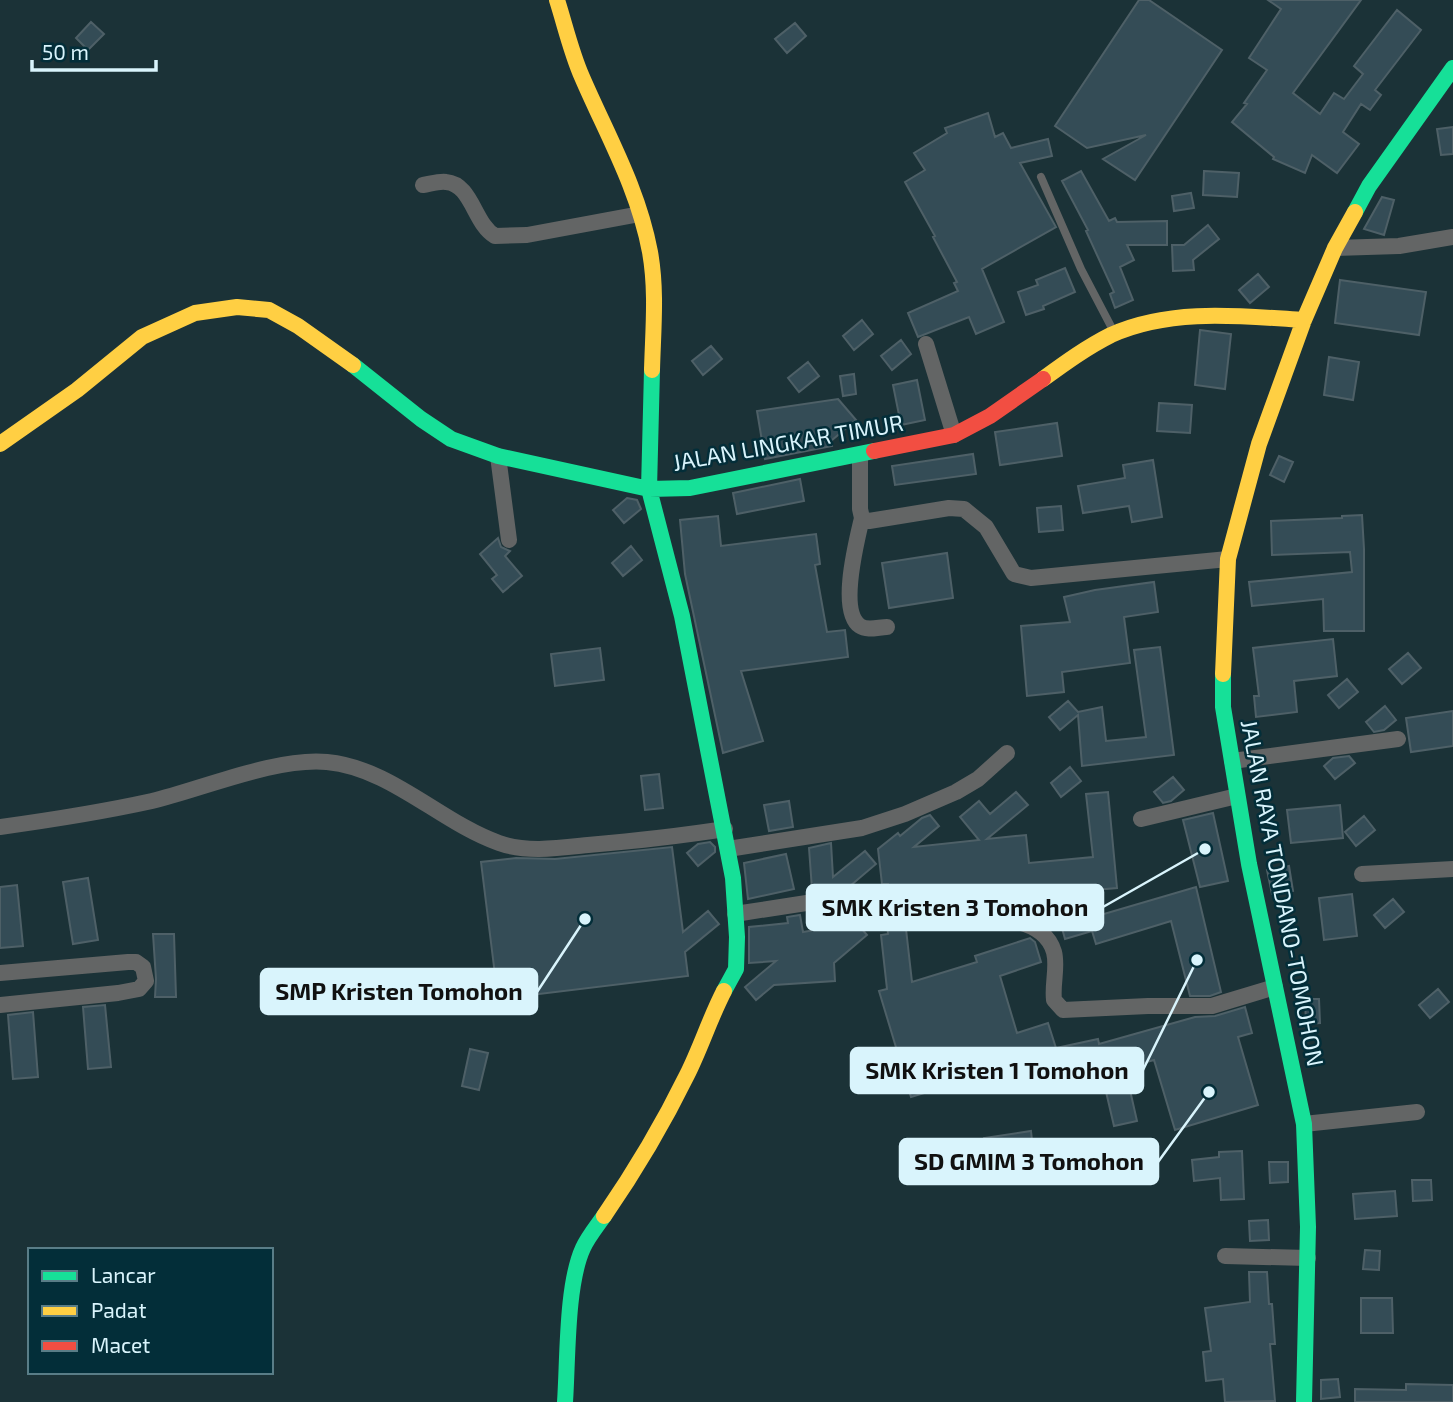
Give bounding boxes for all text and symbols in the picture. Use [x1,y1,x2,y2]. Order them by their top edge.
scale bar [32,28,156,72]
text: 50 m [42,39,89,64]
street label: JALAN LINGKAR TIMUR [670,408,905,476]
street label: JALAN RAYA TONDANO-TOMOHON [1236,717,1330,1069]
callout: SMK Kristen 3 Tomohon [807,885,1103,930]
text: SMK Kristen 3 Tomohon [822,892,1088,921]
callout: SMP Kristen Tomohon [261,969,537,1014]
text: SMP Kristen Tomohon [275,976,523,1005]
callout: SMK Kristen 1 Tomohon [851,1048,1143,1093]
text: SMK Kristen 1 Tomohon [865,1055,1129,1084]
callout: SD GMIM 3 Tomohon [900,1139,1158,1184]
text: SD GMIM 3 Tomohon [914,1146,1144,1175]
legend [28,1248,273,1374]
text: Lancar [91,1262,156,1287]
text: Padat [91,1297,146,1322]
text: Macet [91,1332,150,1357]

